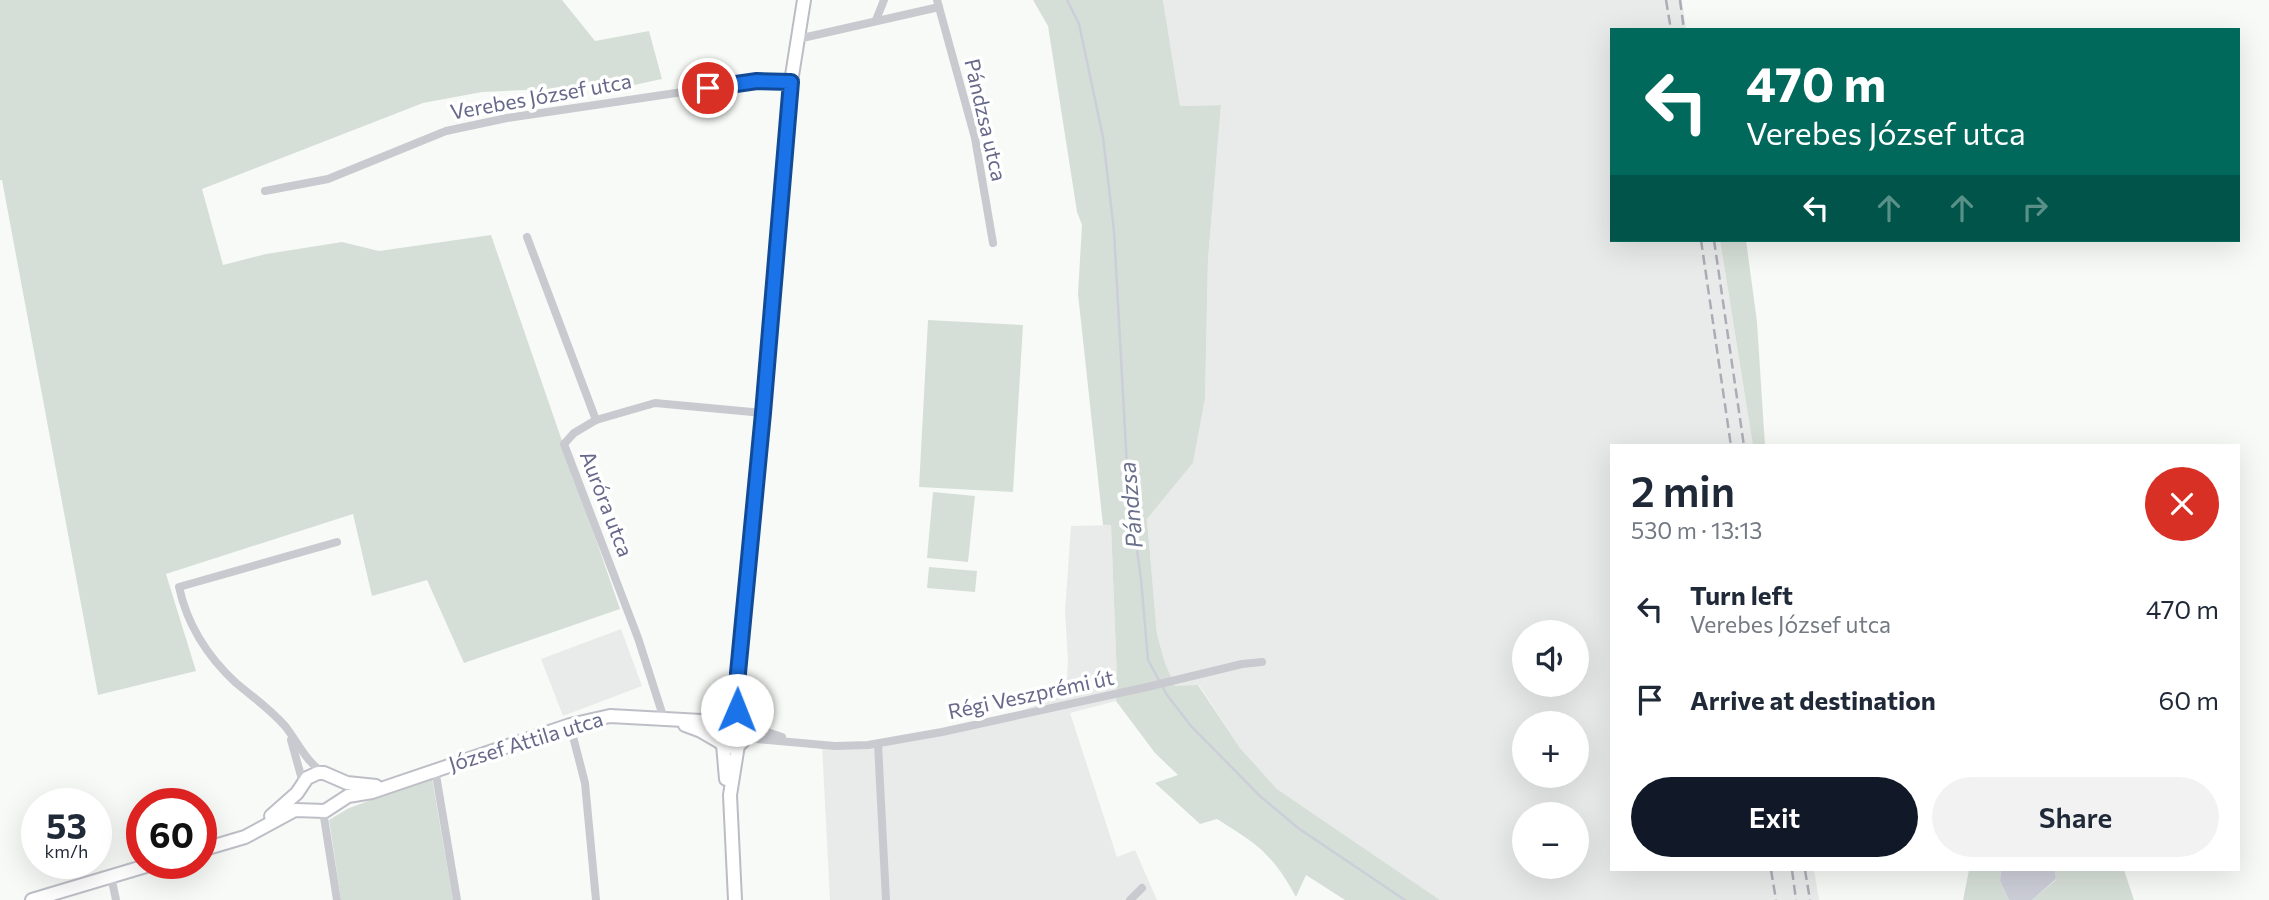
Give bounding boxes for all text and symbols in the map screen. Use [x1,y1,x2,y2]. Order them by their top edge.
text: 470 m [1746,52,1886,112]
street label: Pándzsa utca [960,56,1013,183]
icon: left [1631,56,1722,147]
pin [678,58,738,118]
street label: Verebes József utca [448,67,633,124]
icon: arrive [689,69,727,107]
text: Verebes József utca [1746,112,2026,152]
icon: left [1797,189,1835,227]
icon: ahead [1870,189,1908,227]
icon: ahead [1943,189,1981,227]
icon: right [2016,189,2054,227]
street label: Auróra utca [576,447,639,560]
water label: Pándzsa [1112,461,1148,550]
text: 2 min [1631,464,1735,516]
button: close [2145,467,2219,541]
text: 530 m · 13:13 [1631,516,1762,544]
text: Turn left [1690,579,1793,610]
icon: left [1631,590,1669,628]
text: 470 m [2146,593,2219,624]
text: Verebes József utca [1690,610,1891,638]
map controls [1512,620,1589,879]
button: sound [1512,620,1589,697]
street label: Régi Veszprémi út [945,664,1116,723]
position arrow [700,673,774,747]
icon: arrive [1631,681,1669,719]
text: Arrive at destination [1690,684,1936,715]
text: 60 m [2159,684,2219,715]
street label: József Attila utca [445,705,606,776]
button: + [1512,711,1589,788]
button: Exit [1631,777,1918,857]
button: Share [1932,777,2219,857]
speed limit sign: 60 [126,788,217,879]
button: − [1512,802,1589,879]
text: 53 [46,803,87,846]
text: km/h [45,840,88,862]

